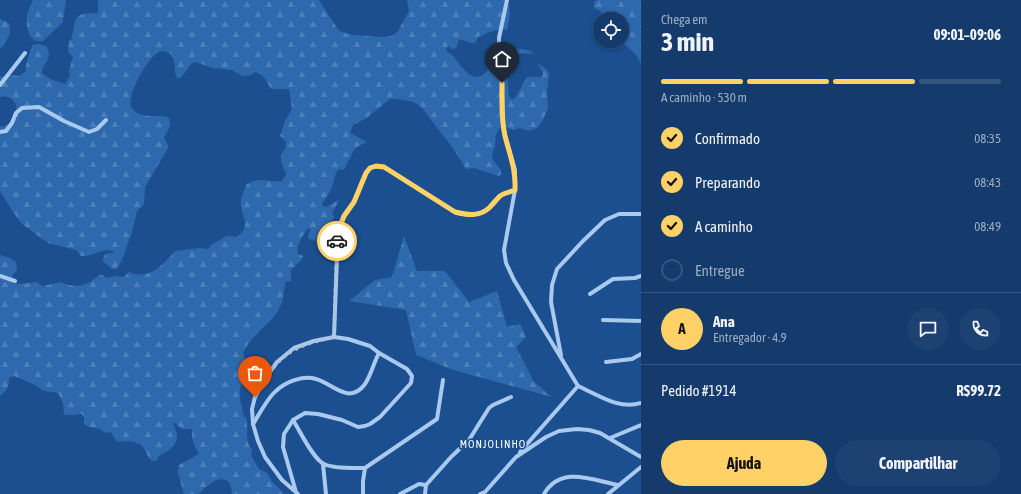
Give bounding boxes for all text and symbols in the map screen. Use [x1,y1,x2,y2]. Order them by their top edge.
map controls [593,12,629,48]
button: locate [593,12,629,48]
text: Chega em [661,12,707,27]
text: 09:01–09:06 [933,26,1001,43]
text: 3 min [661,27,714,57]
pin [485,42,519,83]
icon: home [491,48,513,70]
text: A caminho · 530 m [661,90,747,105]
icon: check [661,127,683,149]
text: Confirmado [695,130,760,147]
text: 08:35 [974,131,1001,146]
icon: check [661,171,683,193]
text: Preparando [695,174,760,191]
text: 08:43 [974,175,1001,190]
icon: check [661,215,683,237]
text: A caminho [695,218,753,235]
text: 08:49 [974,219,1001,234]
courier [317,221,357,261]
icon: car [326,230,348,252]
text: Entregue [695,262,745,279]
button: chat [907,308,949,350]
button: phone [959,308,1001,350]
text: Ana [713,313,735,330]
text: A [678,320,686,337]
text: Entregador · 4.9 [713,330,787,345]
pin [238,356,272,397]
icon: bag [244,362,266,384]
text: Pedido #1914 [661,382,737,399]
text: R$99.72 [956,382,1001,399]
district label: MONJOLINHO [460,438,526,450]
button: Ajuda [661,440,827,486]
button: Compartilhar [835,440,1001,486]

